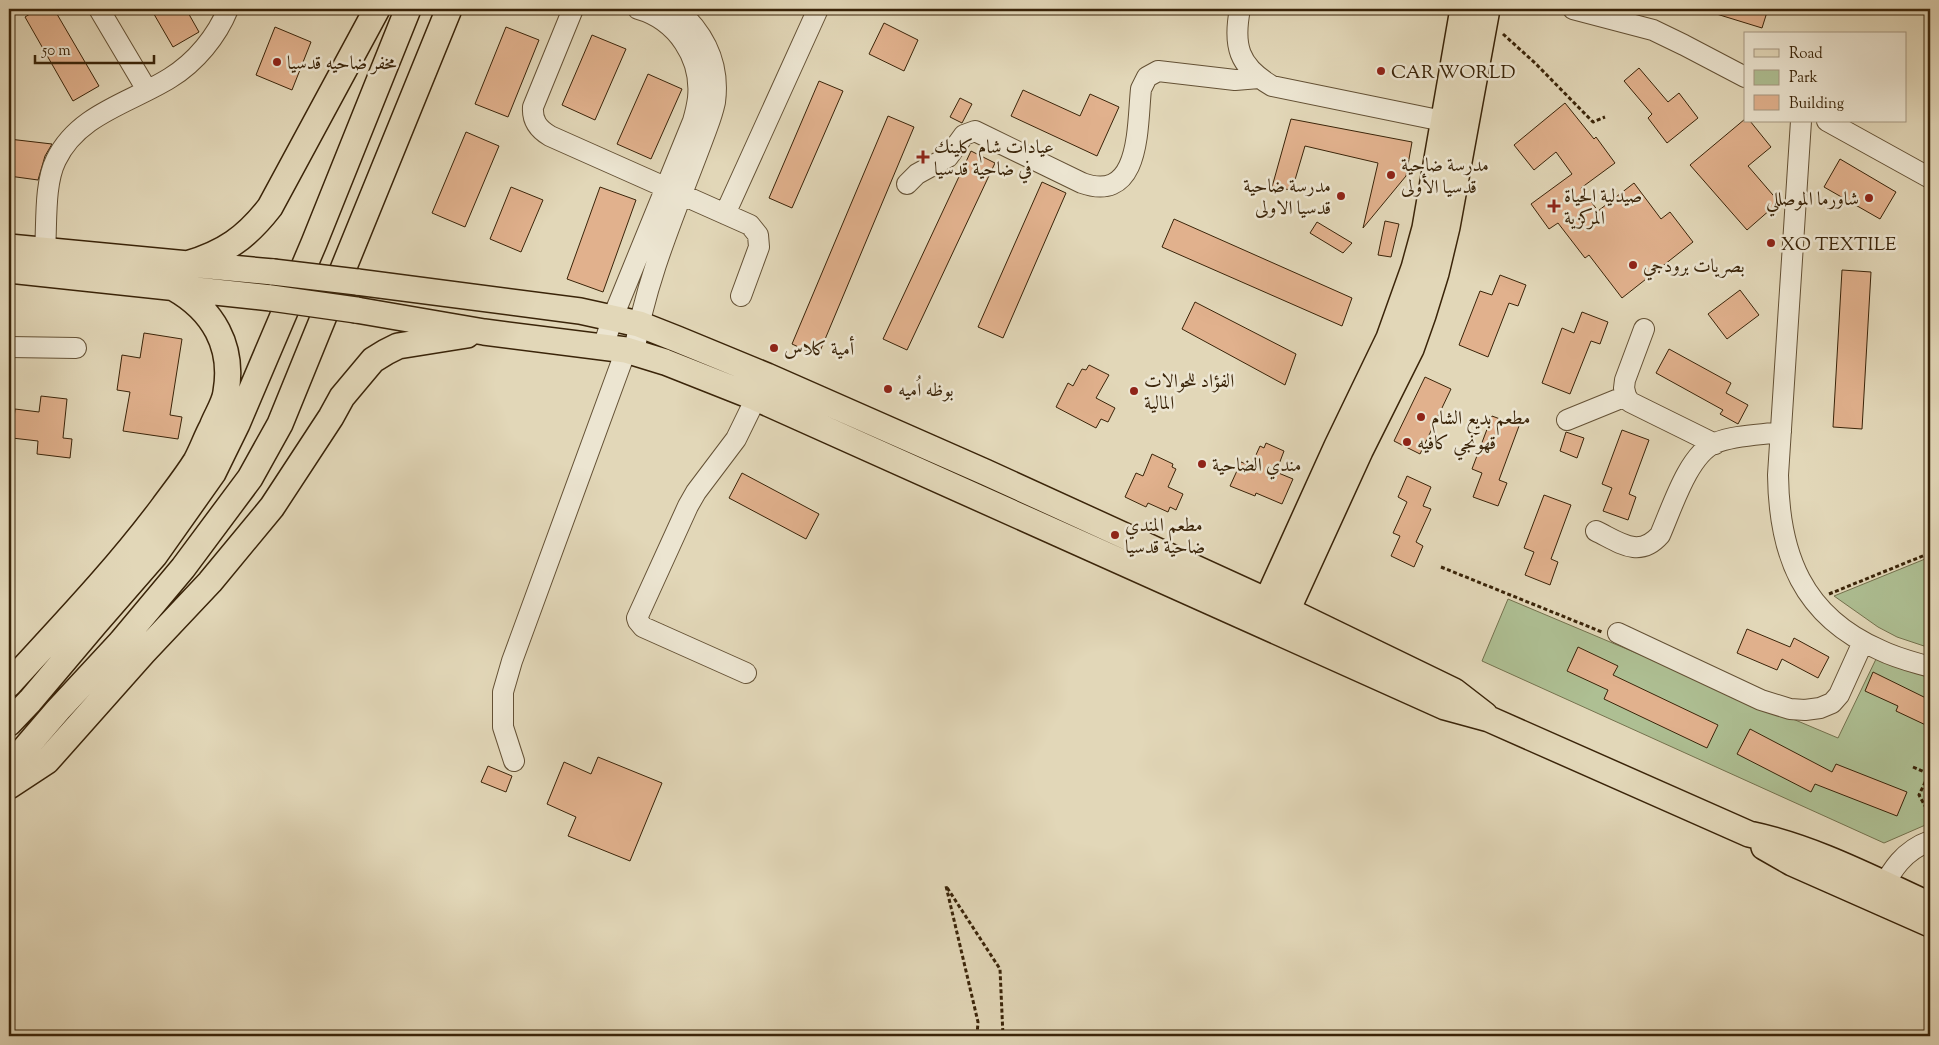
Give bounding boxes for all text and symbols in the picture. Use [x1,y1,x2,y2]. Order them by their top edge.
scale bar [35,32,154,64]
legend [1744,32,1906,122]
text: 50 m [41,41,71,62]
text: Road [1789,44,1823,65]
place label: مخفر ضاحيه قدسيا [287,51,397,78]
marker: مخفر ضاحيه قدسيا [271,56,283,68]
place label: CAR WORLD [1391,60,1516,87]
marker: CAR WORLD [1375,65,1387,77]
text: Park [1789,68,1818,89]
text: Building [1789,94,1844,115]
place label: عيادات شام كلينك في ضاحية قدسيا [934,135,1054,184]
marker: عيادات شام كلينك في ضاحية قدسيا [916,150,930,164]
place label: مدرسة ضاحية قدسيا الأولى [1401,153,1489,202]
marker: مدرسة ضاحية قدسيا الأولى [1385,169,1397,181]
place label: مدرسة ضاحية قدسيا الاولى [1243,174,1331,223]
place label: صيدلية الحياة المركزية [1564,184,1642,233]
place label: شاورما الموصللي [1766,187,1859,217]
marker: مدرسة ضاحية قدسيا الاولى [1335,190,1347,202]
marker: شاورما الموصللي [1863,192,1875,204]
marker: صيدلية الحياة المركزية [1548,200,1560,212]
place label: XO TEXTILE [1781,232,1897,259]
marker: XO TEXTILE [1765,237,1777,249]
place label: بصريات برودجي [1643,254,1745,281]
marker: بصريات برودجي [1627,259,1639,271]
place label: أمية كلاس [784,336,855,364]
marker: أمية كلاس [768,342,780,354]
place label: الفؤاد للحوالات المالية [1144,369,1234,418]
place label: بوظه اُميه [898,375,954,405]
marker: بوظه اُميه [882,383,894,395]
marker: الفؤاد للحوالات المالية [1128,385,1140,397]
place label: مطعم بديع الشام [1431,406,1530,436]
marker: مطعم بديع الشام [1415,411,1427,423]
place label: قهونجي كافيه [1417,431,1496,461]
marker: قهونجي كافيه [1401,436,1413,448]
place label: مندي الضاحية [1212,453,1301,480]
marker: مندي الضاحية [1196,458,1208,470]
place label: مطعم المندي ضاحية قدسيا [1125,513,1205,562]
marker: مطعم المندي ضاحية قدسيا [1109,529,1121,541]

